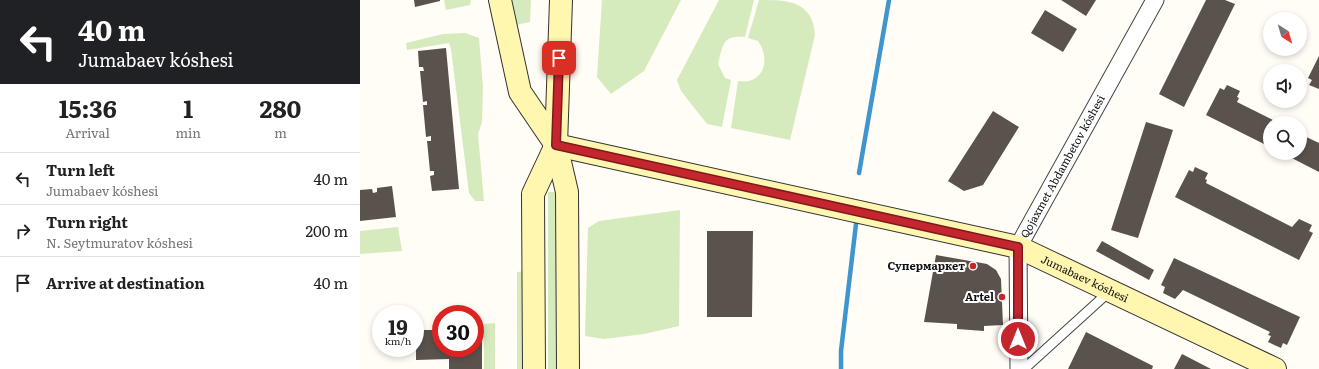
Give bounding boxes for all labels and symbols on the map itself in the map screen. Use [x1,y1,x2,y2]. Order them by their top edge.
north arrow [1263,12,1307,56]
pin [542,41,576,75]
street label: Qojaxmet Abdambetov kóshesi [1016,91,1108,241]
street label: Jumabaev kóshesi [1039,250,1132,306]
place label: Супермаркет [888,257,965,273]
marker: Супермаркет [968,261,978,271]
place label: Artel [965,288,994,304]
marker: Artel [997,292,1007,302]
speed limit sign: 30 [432,305,484,357]
position arrow [997,318,1039,360]

